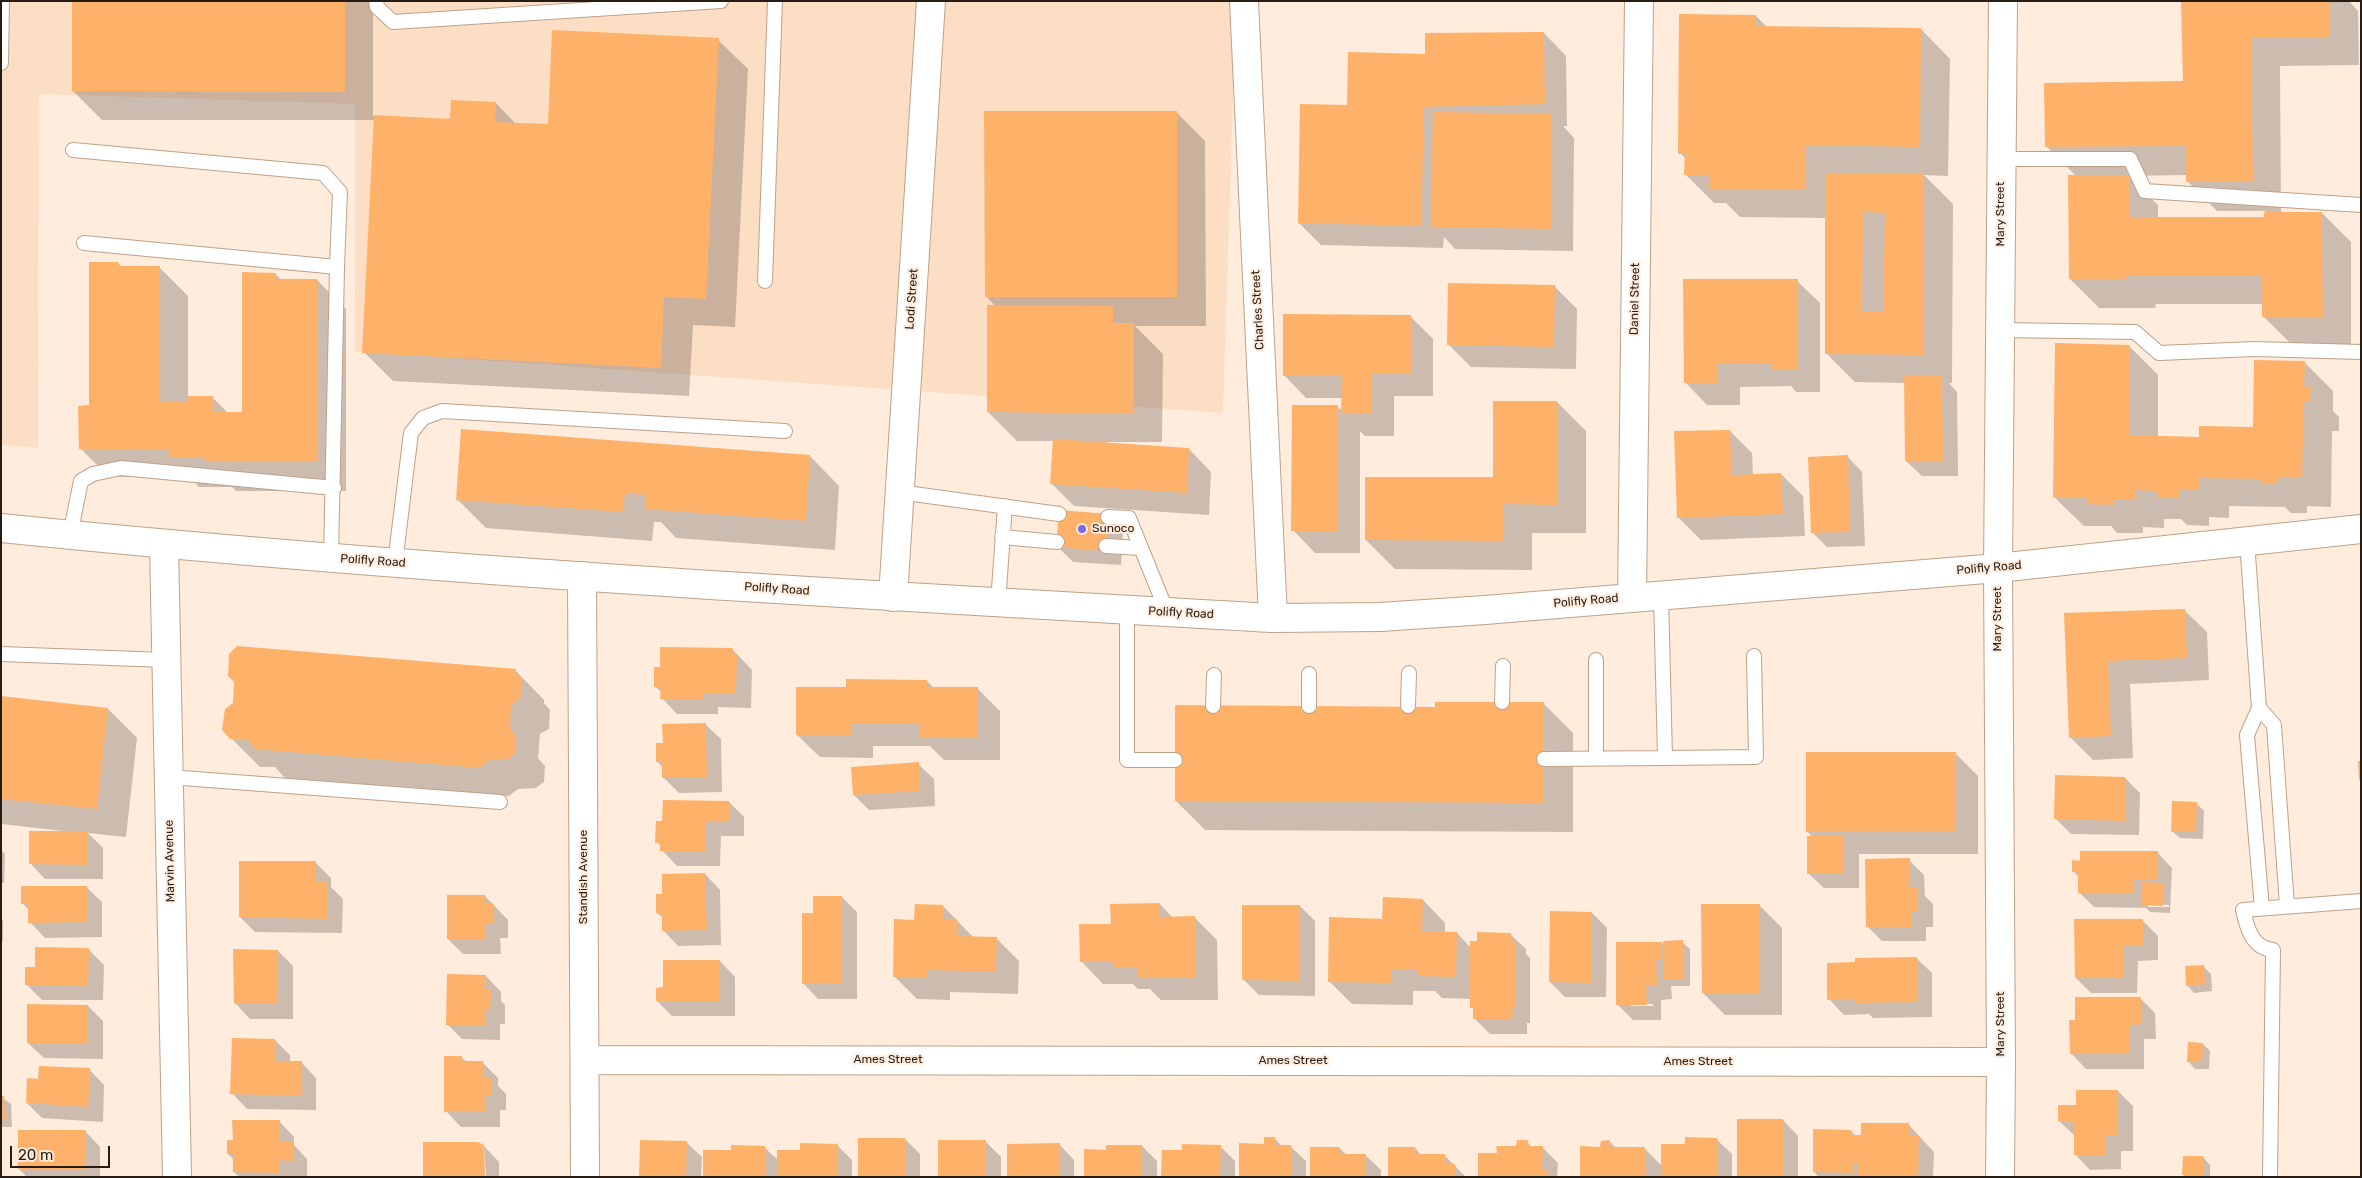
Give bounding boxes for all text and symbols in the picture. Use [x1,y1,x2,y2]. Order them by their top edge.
street label: Mary Street [1994,182,2008,246]
street label: Daniel Street [1627,263,1643,335]
street label: Lodi Street [903,268,921,330]
street label: Charles Street [1249,270,1267,350]
place label: Sunoco [1092,522,1134,536]
marker: Sunoco [1076,523,1088,535]
street label: Polifly Road [340,552,406,570]
street label: Polifly Road [1956,558,2022,578]
street label: Polifly Road [744,580,810,598]
street label: Mary Street [1991,587,2005,651]
street label: Polifly Road [1553,591,1619,611]
street label: Polifly Road [1148,604,1214,622]
street label: Marvin Avenue [162,820,178,902]
street label: Standish Avenue [577,830,591,924]
street label: Mary Street [1994,992,2008,1056]
street label: Ames Street [853,1053,923,1067]
street label: Ames Street [1258,1054,1328,1068]
street label: Ames Street [1663,1055,1733,1069]
scale bar [12,1136,112,1168]
text: 20 m [18,1146,53,1164]

